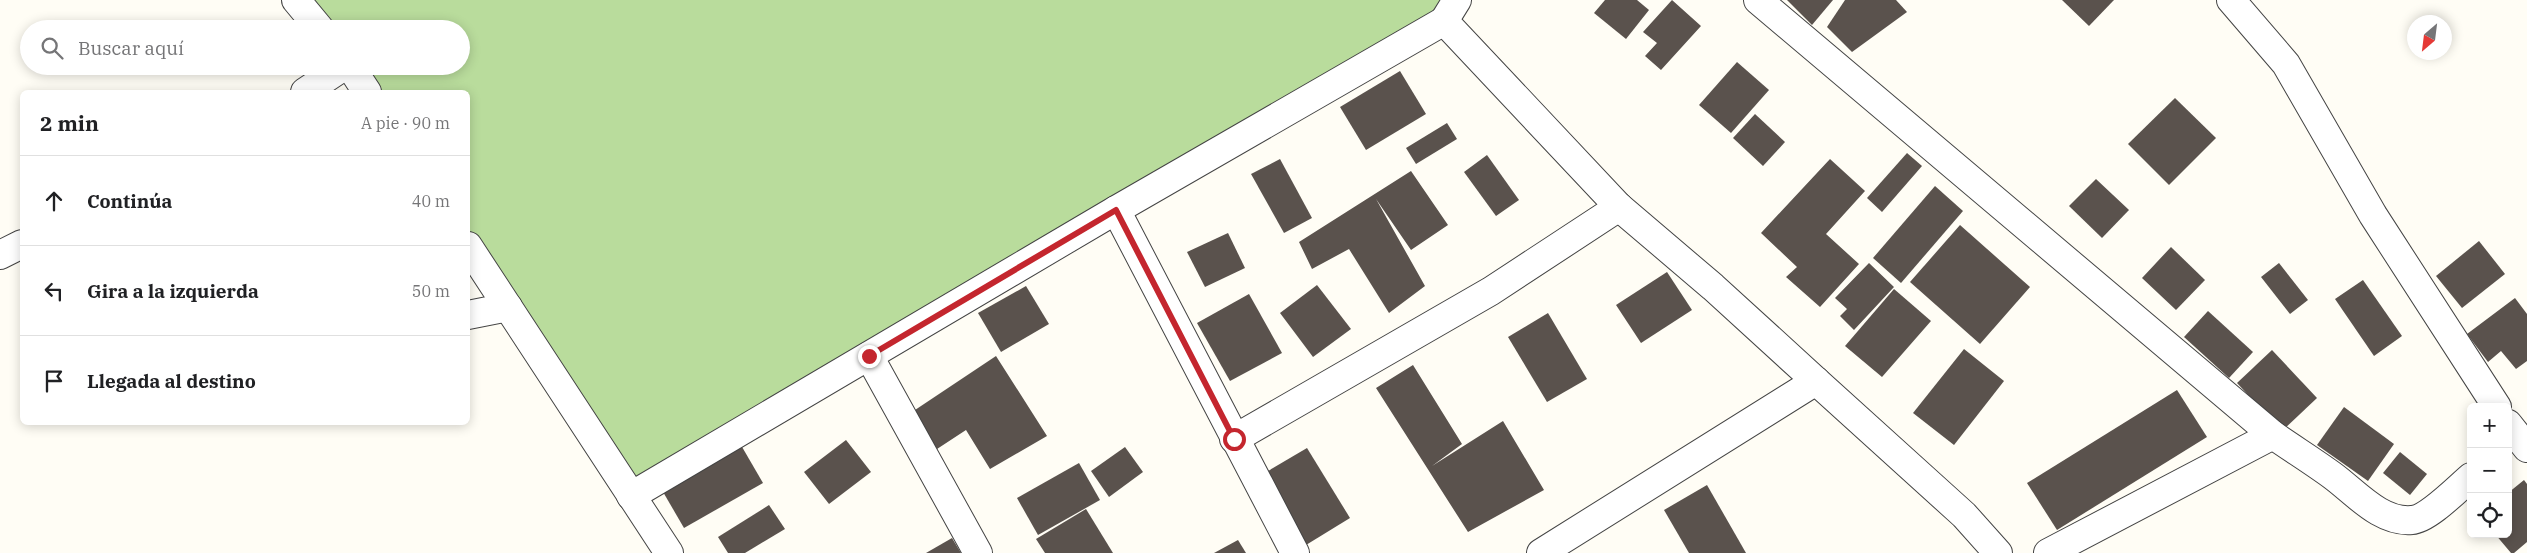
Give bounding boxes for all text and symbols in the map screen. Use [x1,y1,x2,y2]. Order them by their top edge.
north arrow [2407,15,2452,60]
search box [20,20,470,75]
icon: search [38,34,66,62]
text: Buscar aquí [78,36,184,60]
text: 2 min [40,109,99,137]
text: A pie · 90 m [361,113,450,133]
icon: ahead [40,187,68,215]
text: Continúa [87,189,172,213]
text: 40 m [412,191,450,211]
icon: left [40,277,68,305]
text: Gira a la izquierda [87,279,259,303]
text: 50 m [412,281,450,301]
route end [858,345,881,368]
icon: arrive [40,367,68,395]
text: Llegada al destino [87,369,256,393]
map controls [2467,403,2512,538]
button: + [2467,403,2512,448]
route start [1223,428,1246,451]
button: − [2467,448,2512,493]
button: locate [2467,493,2512,538]

